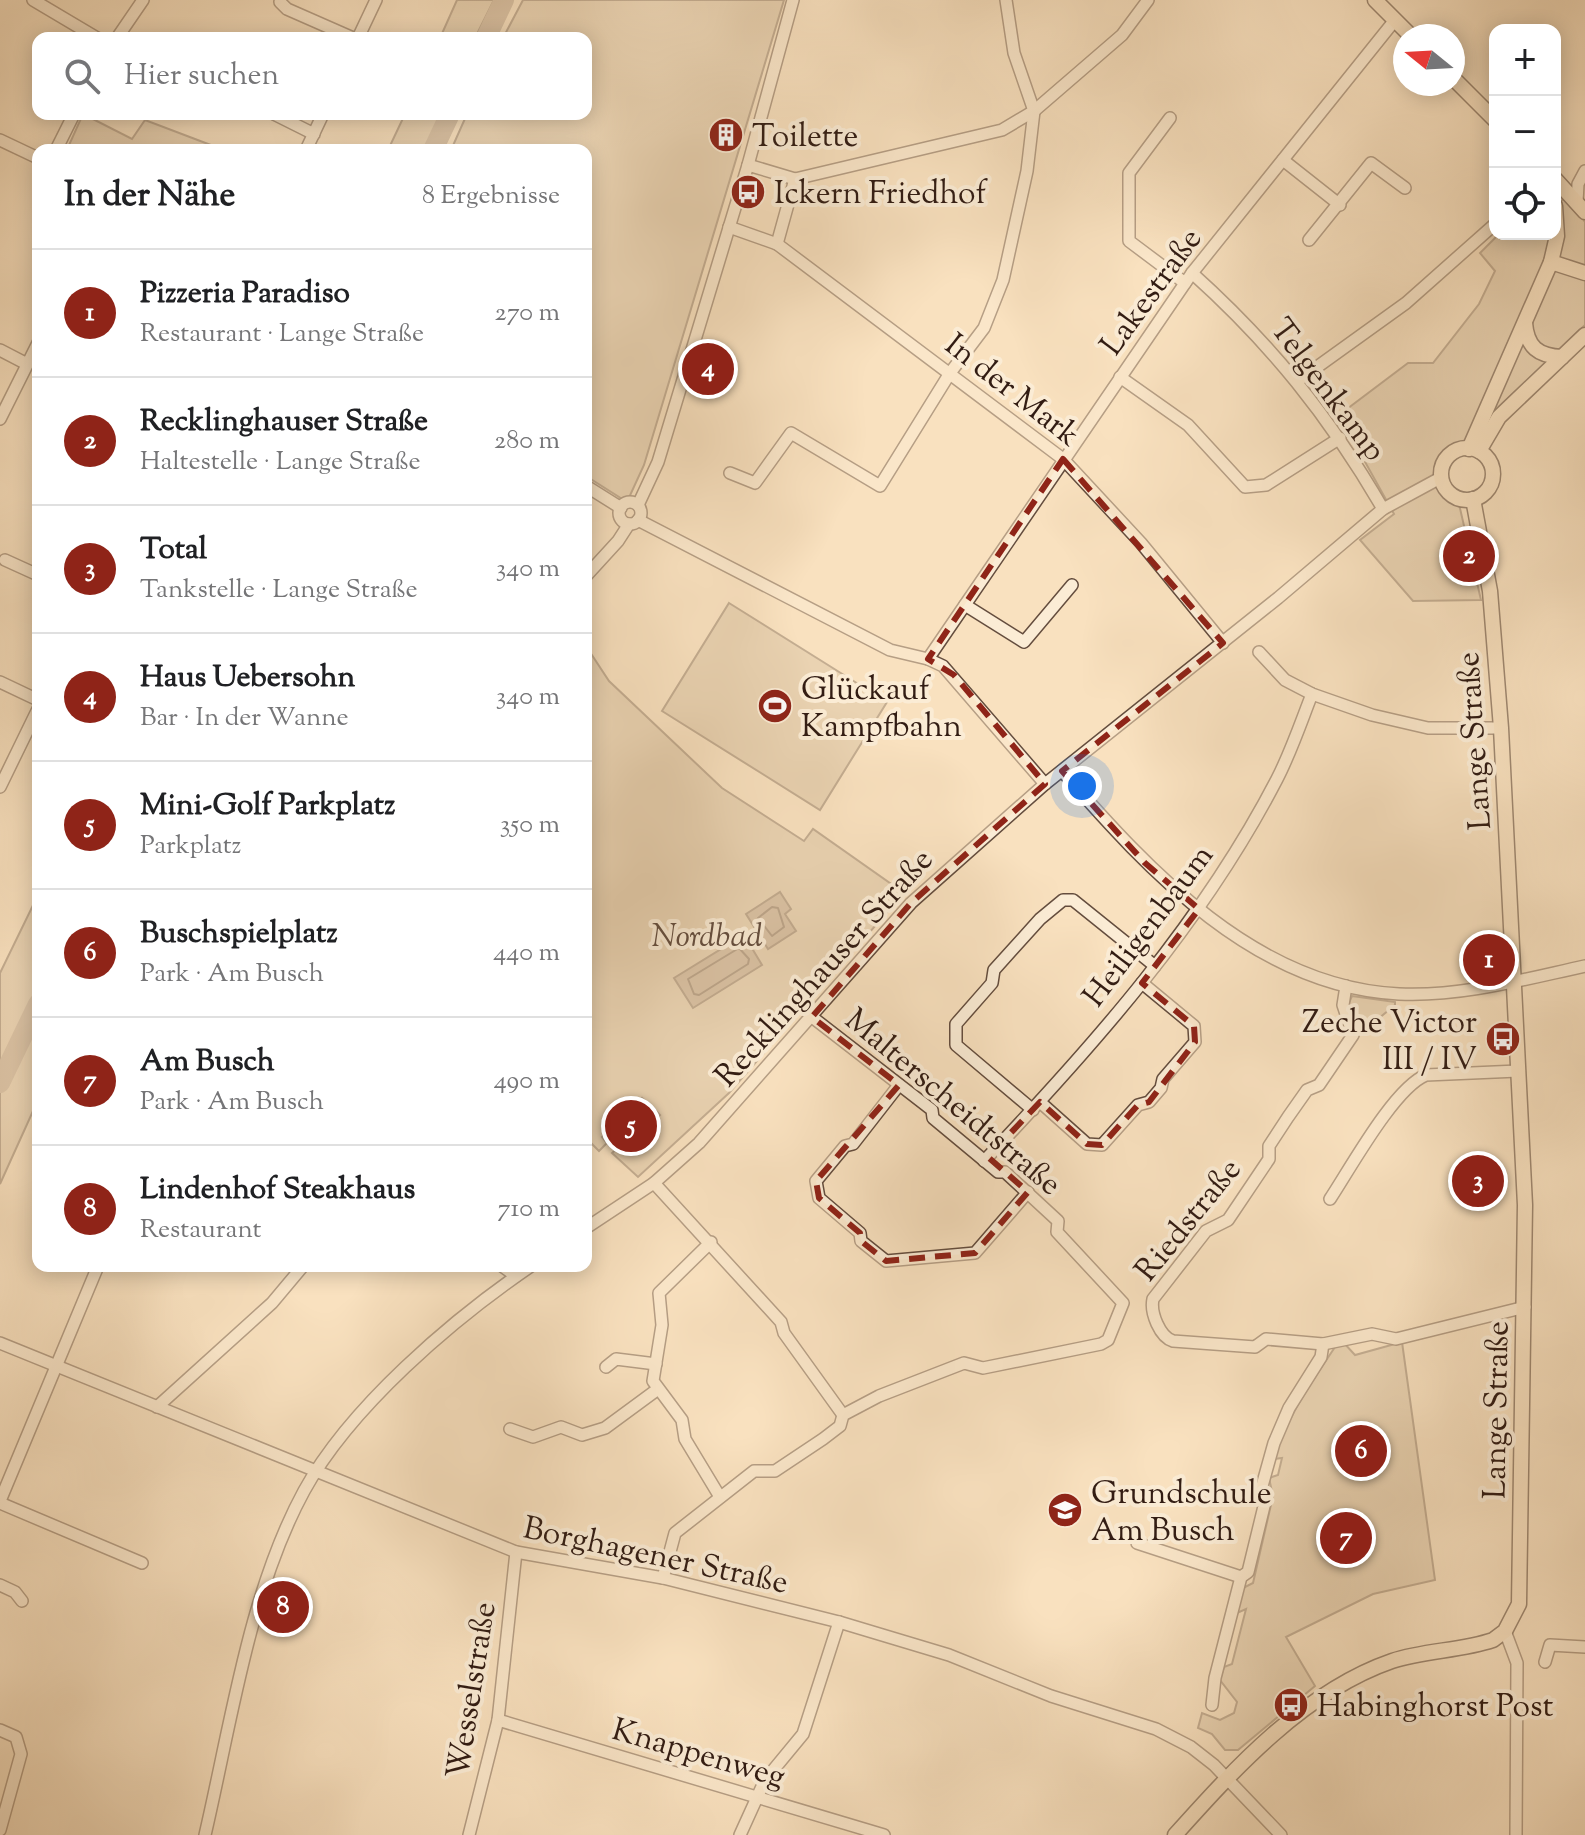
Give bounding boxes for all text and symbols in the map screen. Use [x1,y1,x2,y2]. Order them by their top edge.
north arrow [1393,24,1465,96]
map controls [1489,24,1561,240]
button: + [1489,24,1561,96]
search box [32,32,592,120]
icon: search [60,54,104,98]
text: Hier suchen [124,55,279,98]
button: − [1489,96,1561,168]
place label: Toilette [752,115,858,161]
building icon: Toilette [707,116,745,154]
button: locate [1489,168,1561,240]
text: In der Nähe [64,172,235,221]
place label: Ickern Friedhof [774,172,988,218]
bus stop icon: Ickern Friedhof [729,173,767,211]
text: 8 Ergebnisse [422,178,560,215]
street label: Lakestraße [1090,219,1214,366]
text: Pizzeria Paradiso [140,273,350,316]
text: 1 [86,295,94,332]
text: 270 m [495,295,560,332]
street label: Telgenkamp [1258,310,1396,472]
text: Restaurant · Lange Straße [140,316,424,353]
street label: In der Mark [934,324,1089,459]
pin: 4 [682,339,734,399]
text: Recklinghauser Straße [140,401,428,444]
text: 2 [84,423,96,460]
text: 280 m [494,423,560,460]
text: Haltestelle · Lange Straße [140,444,421,481]
pin: 2 [1443,526,1495,586]
text: Total [140,529,207,572]
text: 3 [85,551,95,588]
text: 340 m [496,551,560,588]
text: Tankstelle · Lange Straße [140,572,418,609]
street label: Lange Straße [1447,650,1505,831]
text: Haus Uebersohn [140,657,355,700]
place label: Glückauf Kampfbahn [801,668,962,751]
text: 4 [83,679,97,716]
text: 340 m [496,679,560,716]
sports icon: Glückauf Kampfbahn [756,687,794,725]
text: Bar · In der Wanne [140,700,349,737]
your location [1062,766,1102,806]
text: Mini-Golf Parkplatz [140,785,395,828]
text: 5 [86,807,94,844]
text: 350 m [500,807,560,844]
text: Parkplatz [140,828,241,865]
street label: Heiligenbaum [1073,836,1226,1018]
street label: Recklinghauser Straße [705,839,945,1099]
text: Buschspielplatz [140,913,338,956]
park label: Nordbad [651,915,763,961]
pin: 1 [1463,930,1515,990]
text: 6 [84,935,96,972]
text: 440 m [493,935,560,972]
text: Park · Am Busch [140,956,324,993]
street label: Malterscheidtstraße [834,999,1070,1208]
place label: Zeche Victor III / IV [1302,1001,1477,1084]
bus stop icon: Zeche Victor III / IV [1484,1020,1522,1058]
text: Am Busch [140,1041,275,1084]
text: 7 [83,1063,97,1100]
text: 490 m [494,1063,560,1100]
text: Park · Am Busch [140,1084,324,1121]
pin: 5 [605,1096,657,1156]
street label: Riedstraße [1125,1149,1253,1292]
pin: 3 [1452,1151,1504,1211]
text: Lindenhof Steakhaus [140,1169,415,1212]
text: 8 [83,1191,97,1228]
text: 710 m [498,1191,560,1228]
text: Restaurant [140,1212,261,1249]
street label: Lange Straße [1473,1320,1523,1500]
pin: 6 [1335,1421,1387,1481]
place label: Grundschule Am Busch [1091,1472,1272,1555]
school or university icon: Grundschule Am Busch [1046,1491,1084,1529]
street label: Borghagener Straße [519,1506,792,1607]
pin: 7 [1320,1508,1372,1568]
pin: 8 [257,1577,309,1637]
street label: Wesselstraße [436,1599,510,1782]
place label: Habinghorst Post [1317,1685,1554,1731]
bus stop icon: Habinghorst Post [1272,1686,1310,1724]
street label: Knappenweg [606,1708,790,1802]

